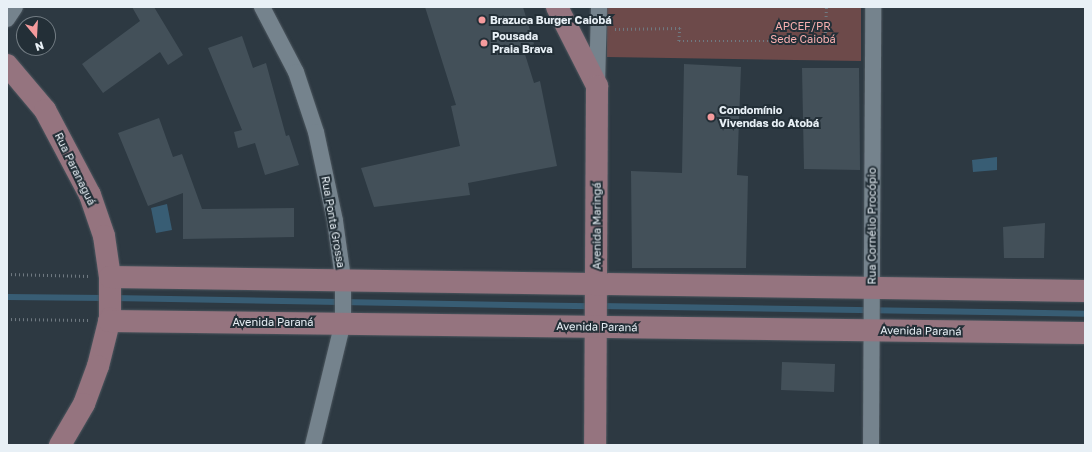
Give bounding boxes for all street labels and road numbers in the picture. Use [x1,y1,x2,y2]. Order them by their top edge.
street label: Rua Paranaguá [52,131,98,207]
street label: Rua Cornélio Procópio [865,167,879,285]
street label: Rua Ponta Grossa [318,175,348,269]
street label: Avenida Maringá [590,182,604,270]
street label: Avenida Paraná [232,315,314,329]
street label: Avenida Paraná [556,320,638,334]
street label: Avenida Paraná [880,324,962,338]

